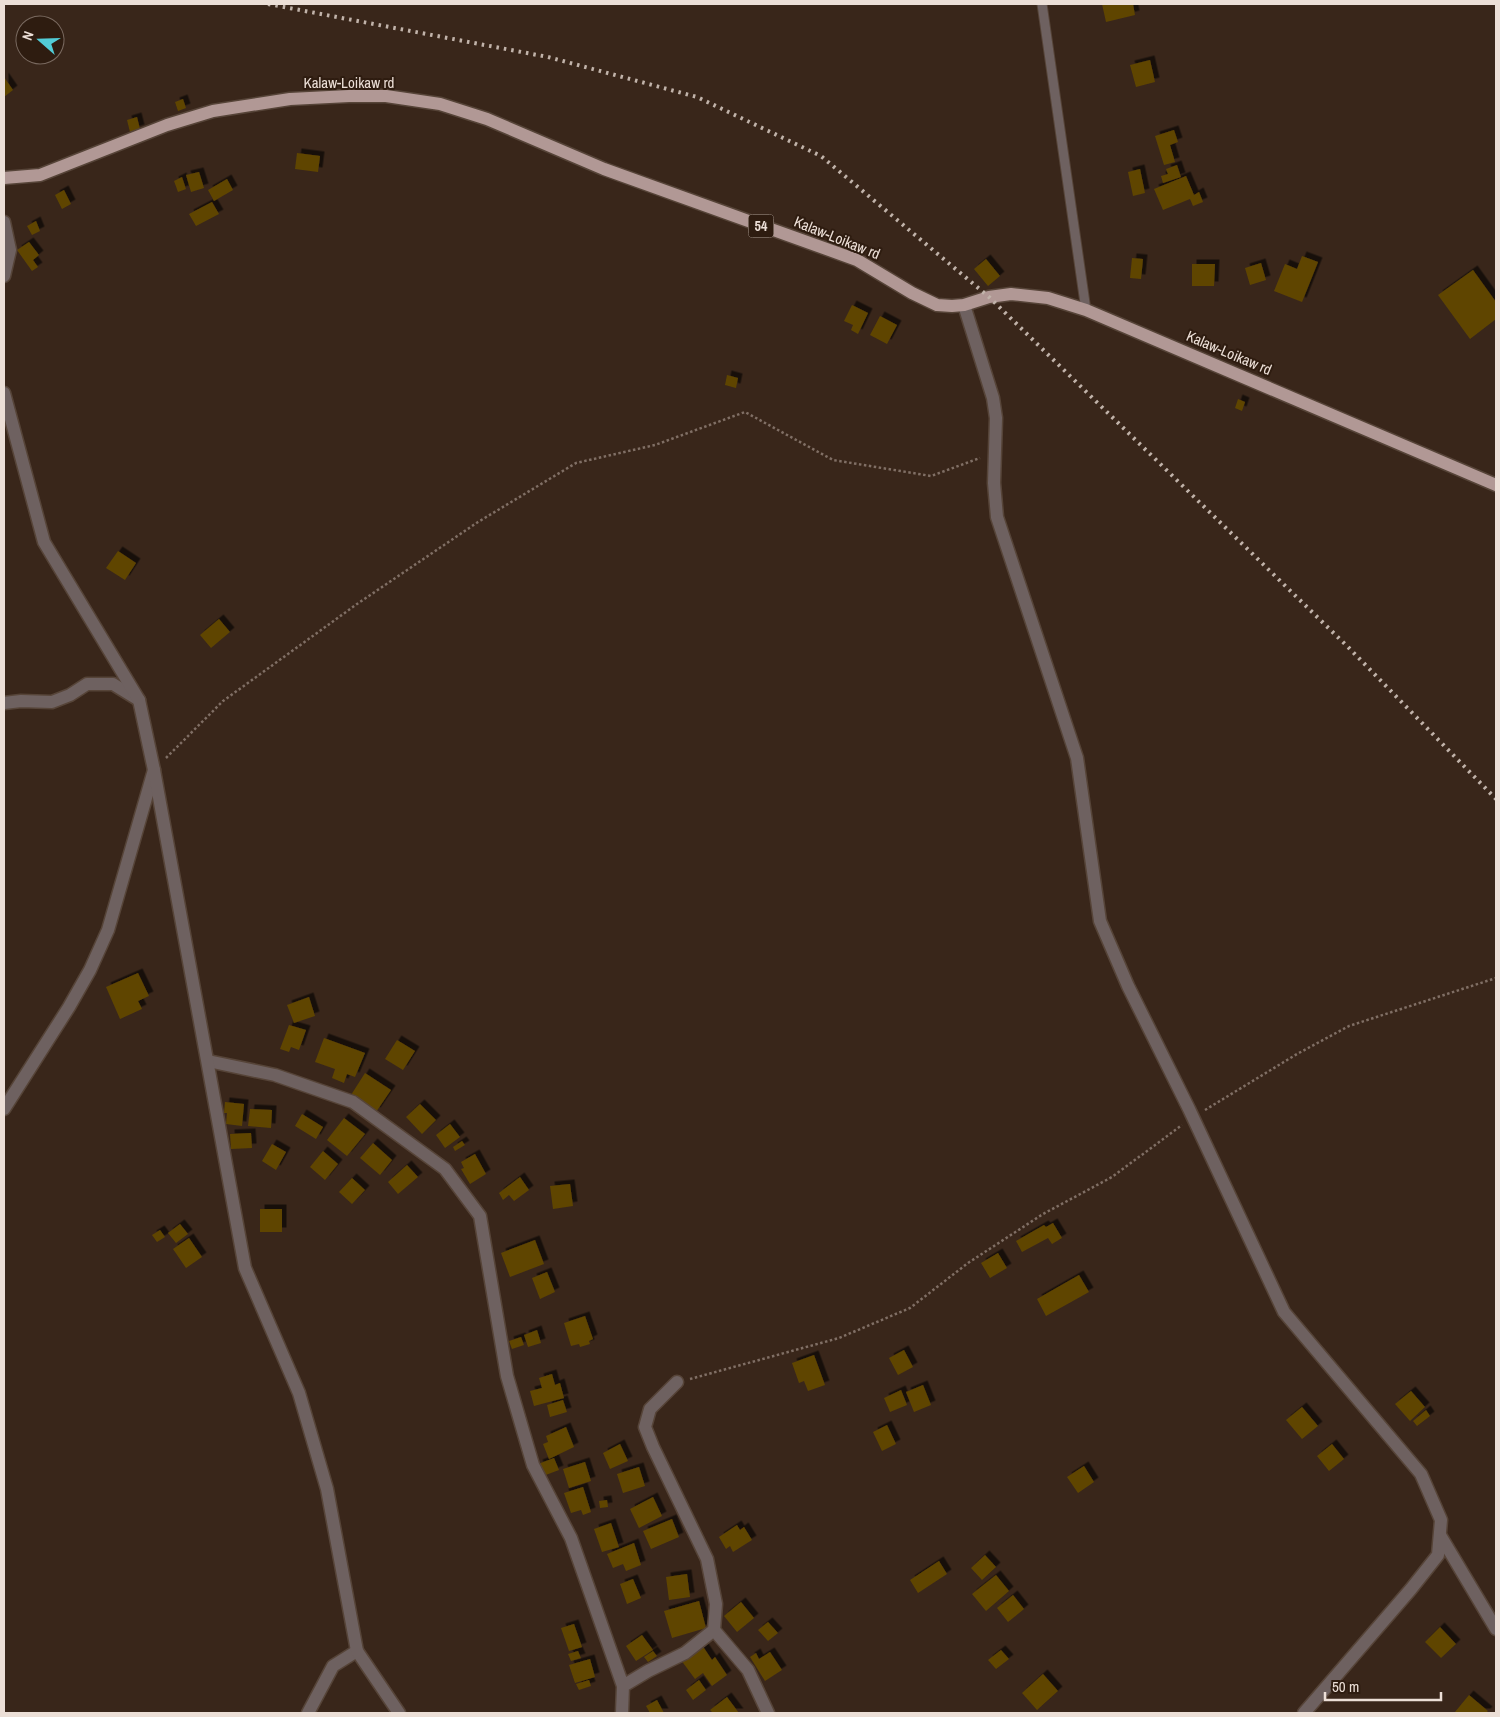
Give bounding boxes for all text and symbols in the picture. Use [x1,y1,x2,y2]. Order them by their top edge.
north arrow [15,15,65,65]
text: N [18,29,38,43]
street label: Kalaw-Loikaw rd [304,72,394,93]
street label: Kalaw-Loikaw rd [791,211,883,264]
road number: 54 [748,215,774,238]
street label: Kalaw-Loikaw rd [1183,325,1275,380]
scale bar [1325,1670,1441,1702]
text: 50 m [1332,1676,1359,1697]

